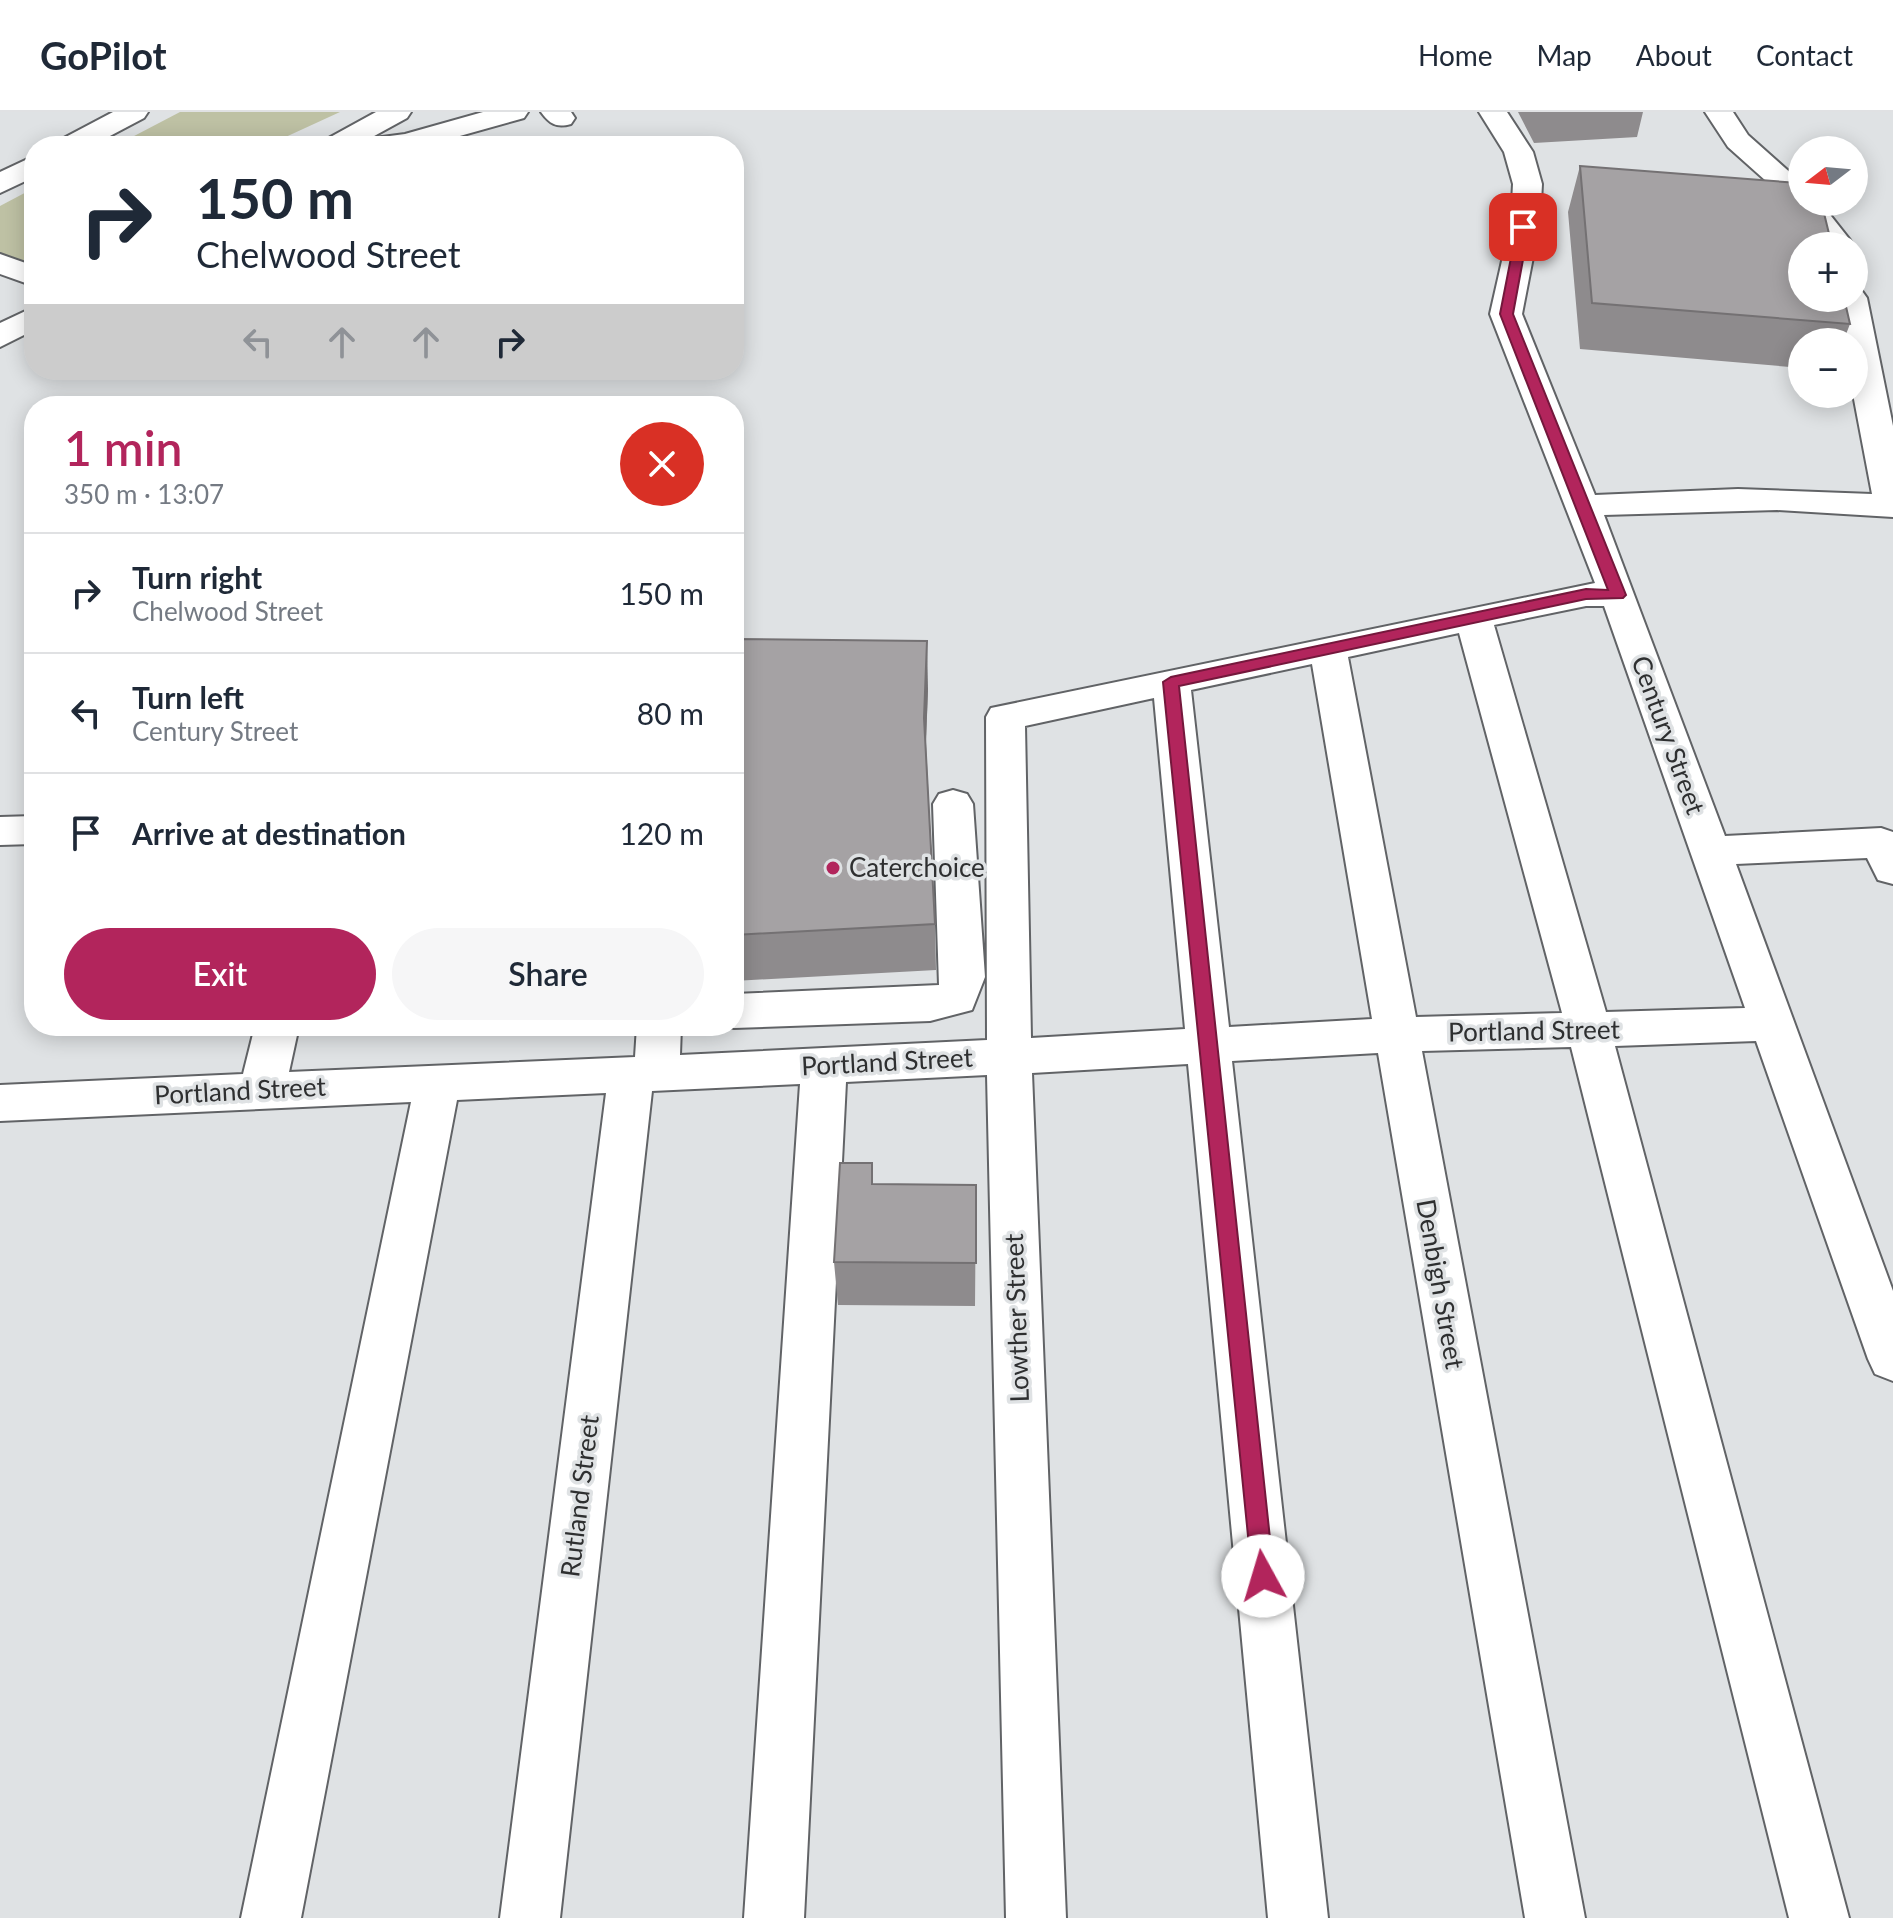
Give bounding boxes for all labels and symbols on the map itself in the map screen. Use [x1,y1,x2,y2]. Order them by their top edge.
north arrow [1788,136,1868,216]
pin [1489,193,1557,261]
street label: Century Street [1625,651,1713,819]
place label: Caterchoice [849,851,985,883]
marker: Caterchoice [824,859,842,877]
street label: Portland Street [1448,1012,1621,1047]
street label: Portland Street [800,1040,974,1081]
street label: Portland Street [153,1069,327,1110]
street label: Denbigh Street [1410,1196,1472,1372]
street label: Lowther Street [997,1232,1035,1403]
street label: Rutland Street [553,1412,605,1579]
position arrow [1221,1534,1305,1618]

